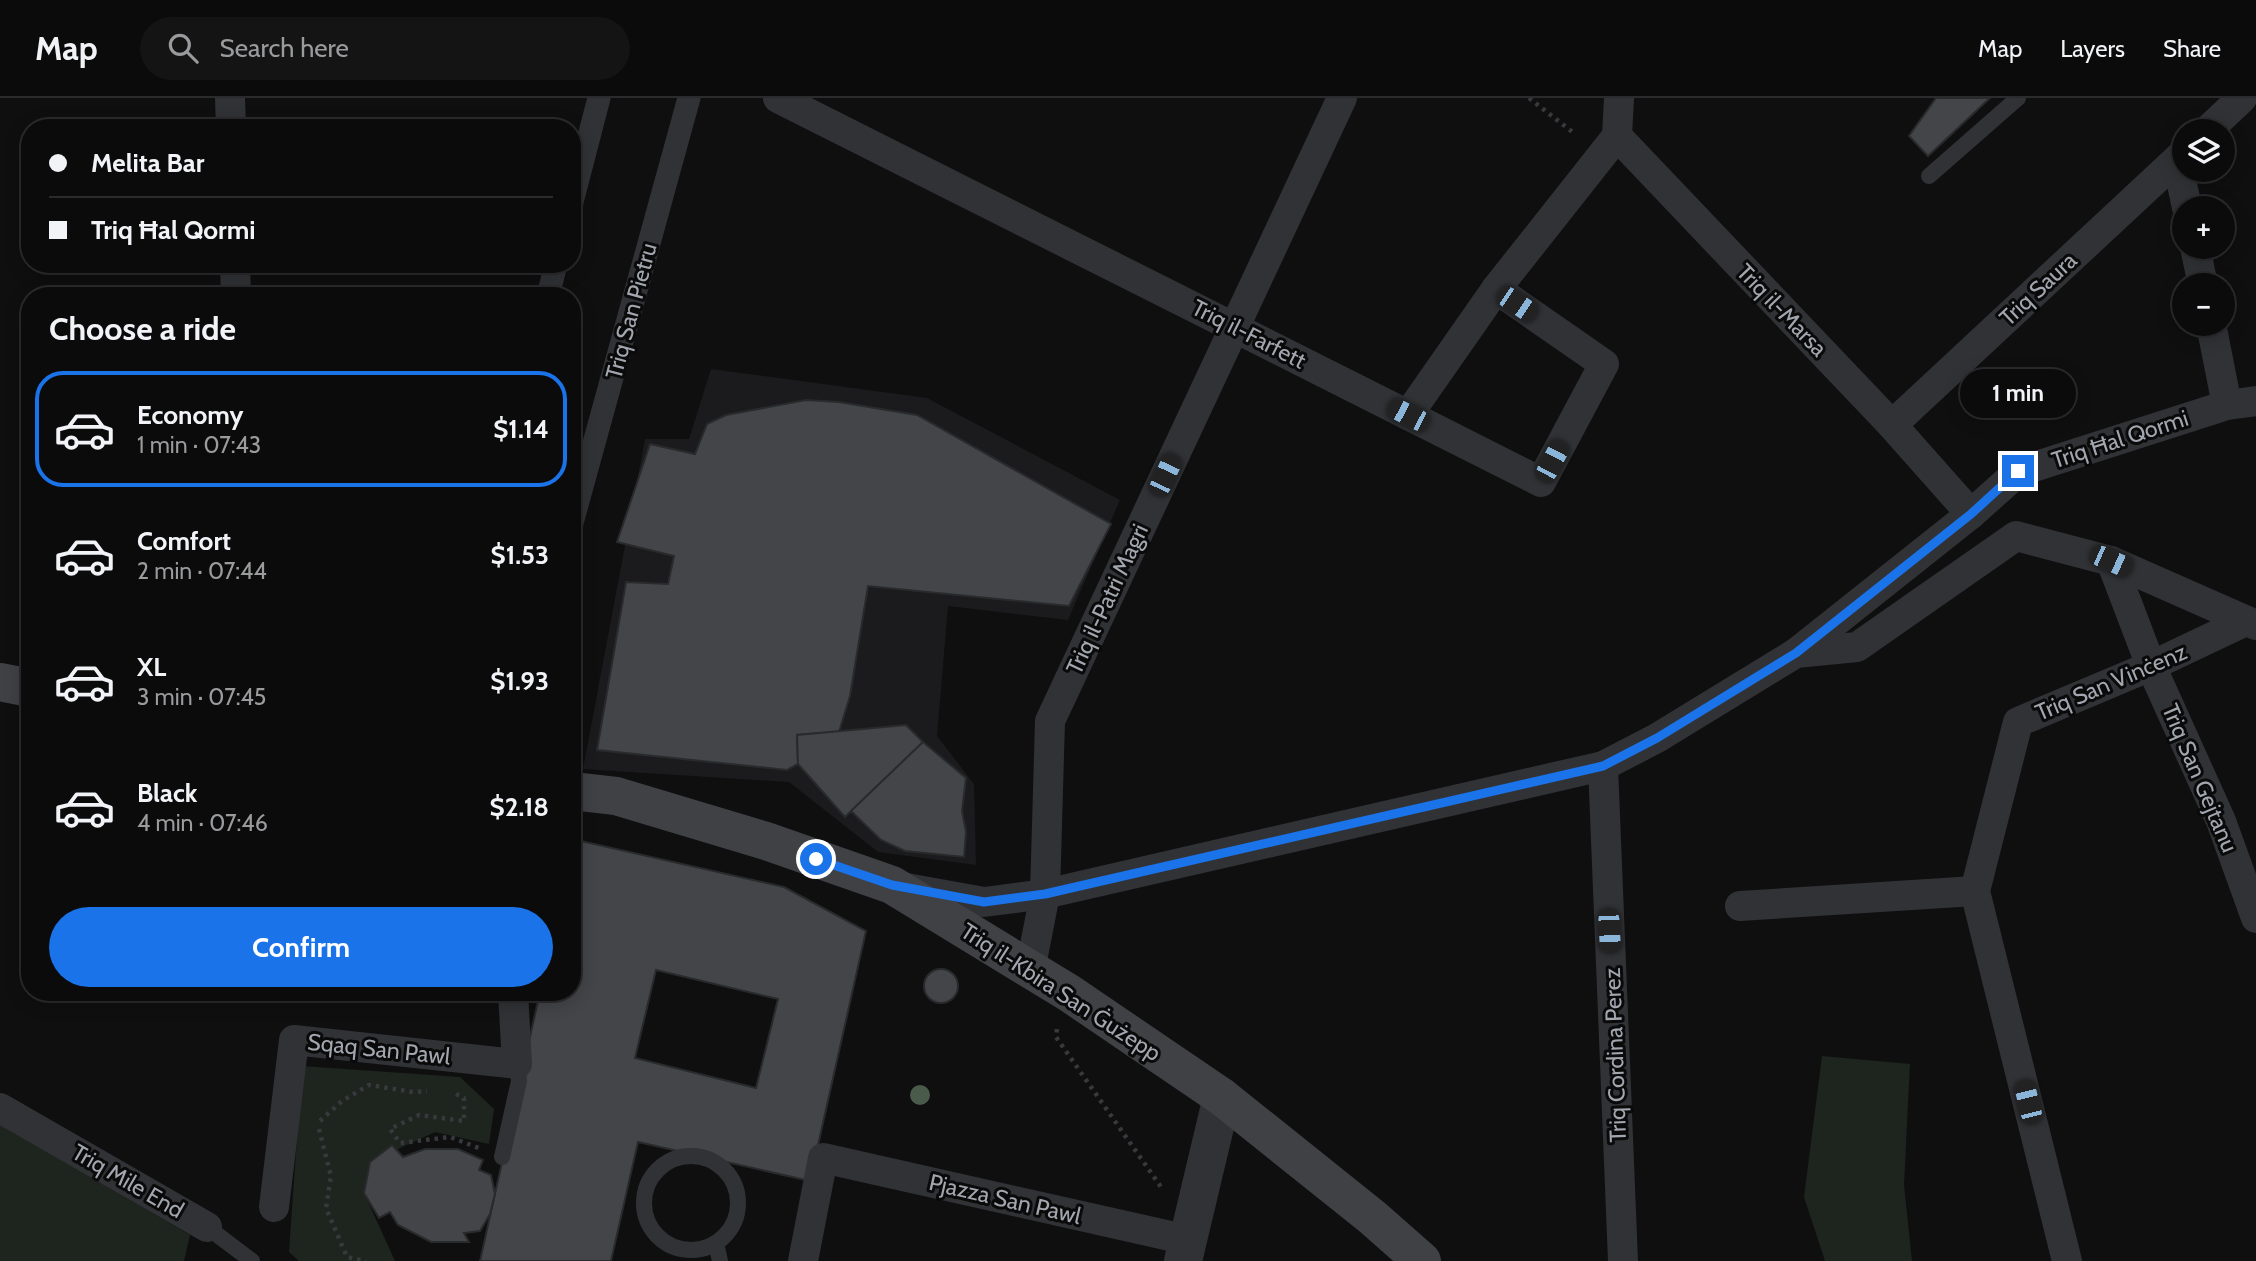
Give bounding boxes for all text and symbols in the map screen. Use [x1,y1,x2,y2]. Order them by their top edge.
search box [140,17,630,80]
text: Map [35,28,98,68]
icon: search [164,29,202,67]
text: Search here [220,32,349,64]
text: Map [1978,34,2022,63]
text: Layers [2060,34,2125,63]
text: Share [2163,34,2221,63]
map controls [2172,119,2235,336]
button: layers [2172,119,2235,182]
text: Melita Bar [91,147,204,179]
button: + [2172,196,2235,259]
text: Triq Ħal Qormi [91,214,256,246]
street label: Triq San Pietru [599,240,663,382]
street label: Triq Saura [1994,246,2082,332]
street label: Triq il-Marsa [1731,258,1833,362]
button: − [2172,273,2235,336]
car [1494,284,1541,324]
street label: Triq il-Farfett [1187,293,1311,375]
text: Choose a ride [49,309,236,348]
callout: 1 min [1960,370,2076,418]
text: 1 min [1992,379,2044,407]
car [1385,396,1432,434]
icon: car [53,398,116,461]
text: Economy [137,399,243,431]
street label: Triq Ħal Qormi [2048,404,2192,474]
text: $1.14 [493,413,549,445]
text: 1 min · 07:43 [137,431,261,459]
car [1533,438,1572,484]
car [1147,452,1184,498]
route end [2002,455,2034,487]
street label: Triq il-Patri Magri [1060,520,1154,678]
icon: car [53,524,116,587]
text: Comfort [137,525,231,557]
text: $1.53 [491,539,549,571]
car [2088,543,2135,579]
text: 2 min · 07:44 [137,557,267,585]
street label: Triq San Vinċenz [2031,637,2191,726]
icon: car [53,650,116,713]
text: XL [137,651,166,683]
text: $1.93 [490,665,549,697]
text: 3 min · 07:45 [137,683,266,711]
street label: Triq San Gejtanu [2156,700,2244,856]
icon: car [53,776,116,839]
text: Black [137,777,197,809]
text: $2.18 [490,791,549,823]
text: 4 min · 07:46 [137,809,268,837]
route start [800,843,832,875]
button: Confirm [49,907,553,987]
car [1598,909,1621,953]
street label: Triq il-Kbira San Ġużepp [956,917,1166,1067]
street label: Triq Cordina Perez [1598,967,1632,1143]
street label: Sqaq San Pawl [306,1028,452,1070]
car [2013,1079,2044,1125]
street label: Triq Mile End [67,1138,189,1224]
street label: Pjazza San Pawl [926,1168,1084,1230]

